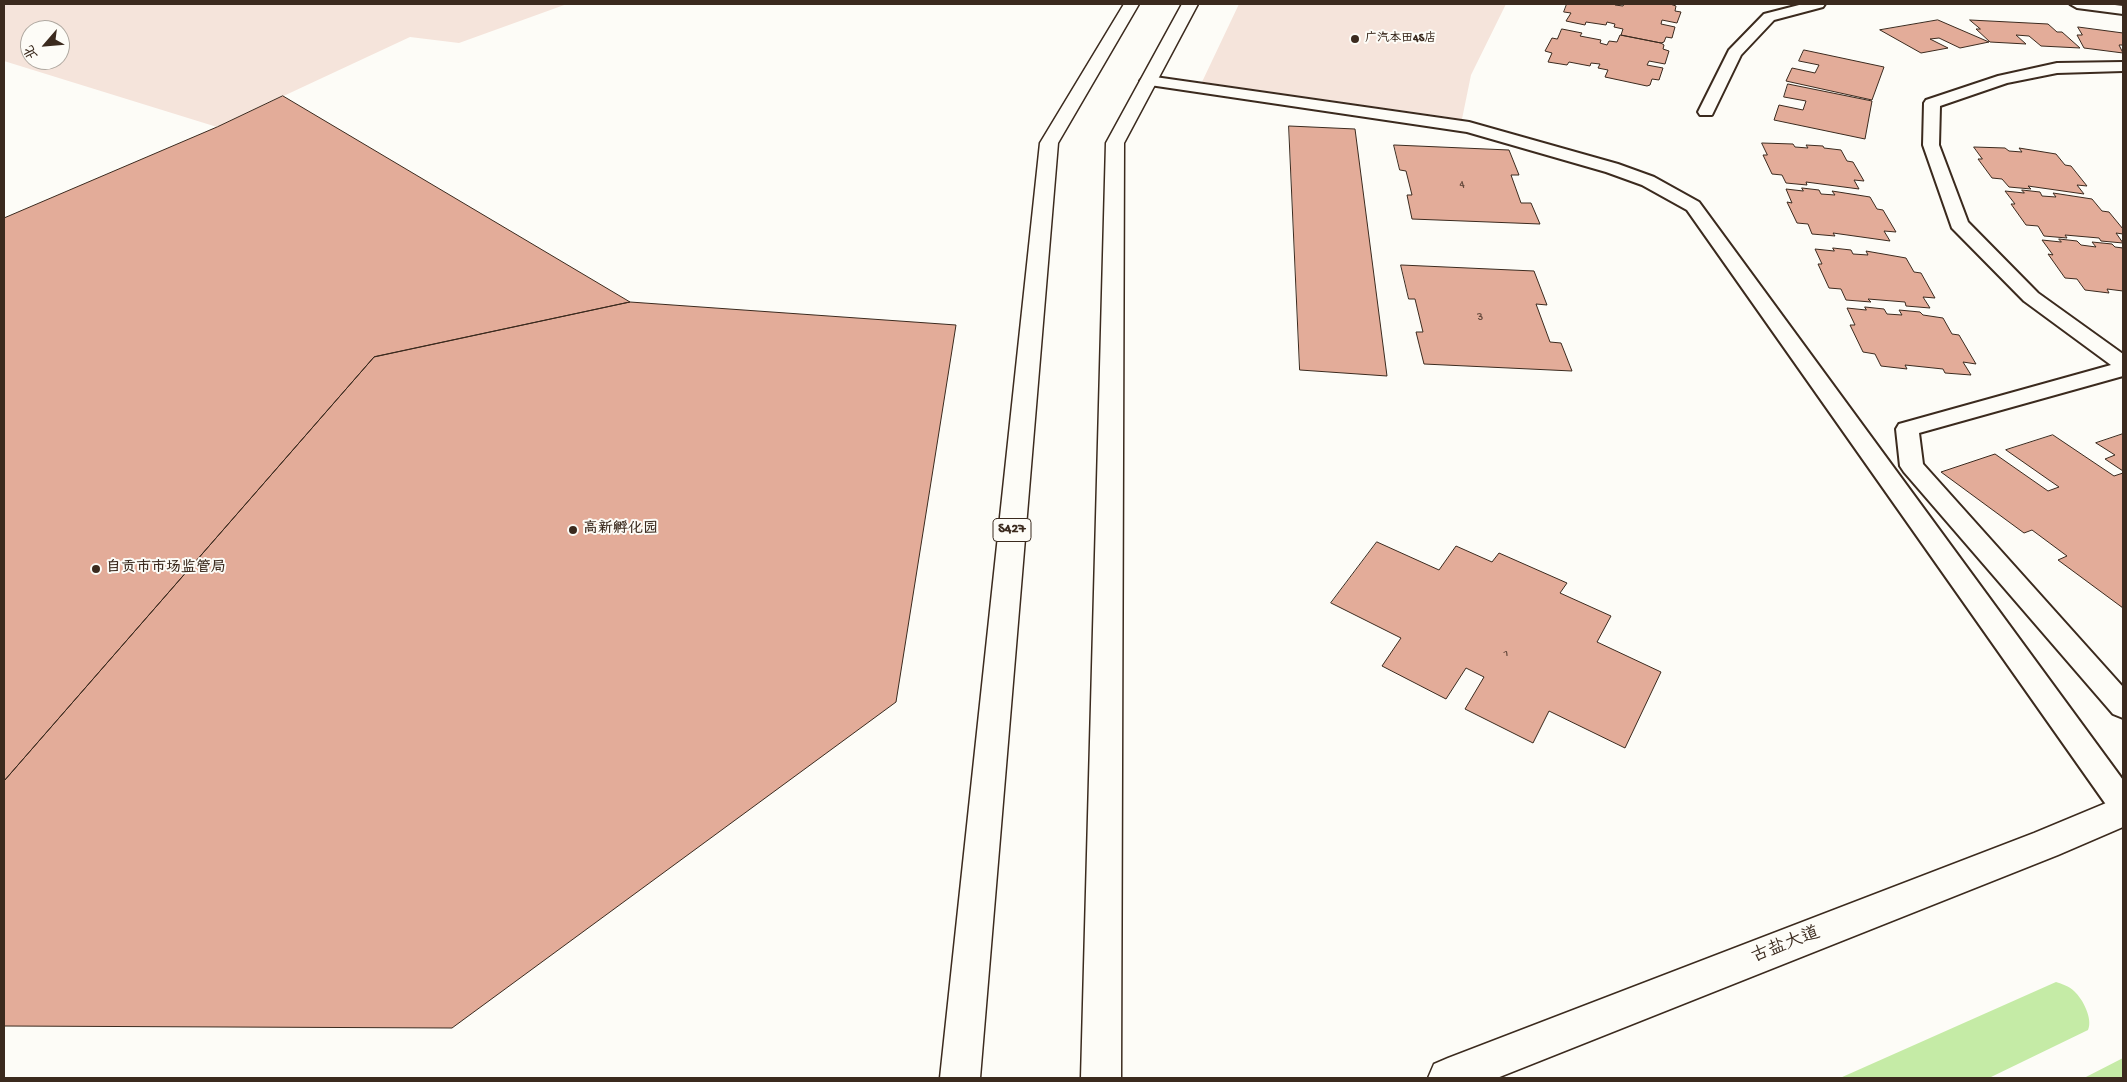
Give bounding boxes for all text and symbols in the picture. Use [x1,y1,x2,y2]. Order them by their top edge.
north arrow [20,20,70,70]
place label: 广汽本田4S店 [1365,32,1436,46]
marker: 广汽本田4S店 [1349,33,1361,45]
text: 北 [21,41,43,62]
house number: 4 [1459,178,1465,192]
house number: 3 [1477,311,1483,325]
road number: S427 [993,518,1031,542]
place label: 高新孵化园 [583,521,658,539]
marker: 高新孵化园 [567,524,579,536]
place label: 自贡市市场监管局 [106,560,226,578]
marker: 自贡市市场监管局 [90,563,102,575]
house number: 1 [1504,647,1508,661]
street label: 古盐大道 [1749,923,1823,969]

